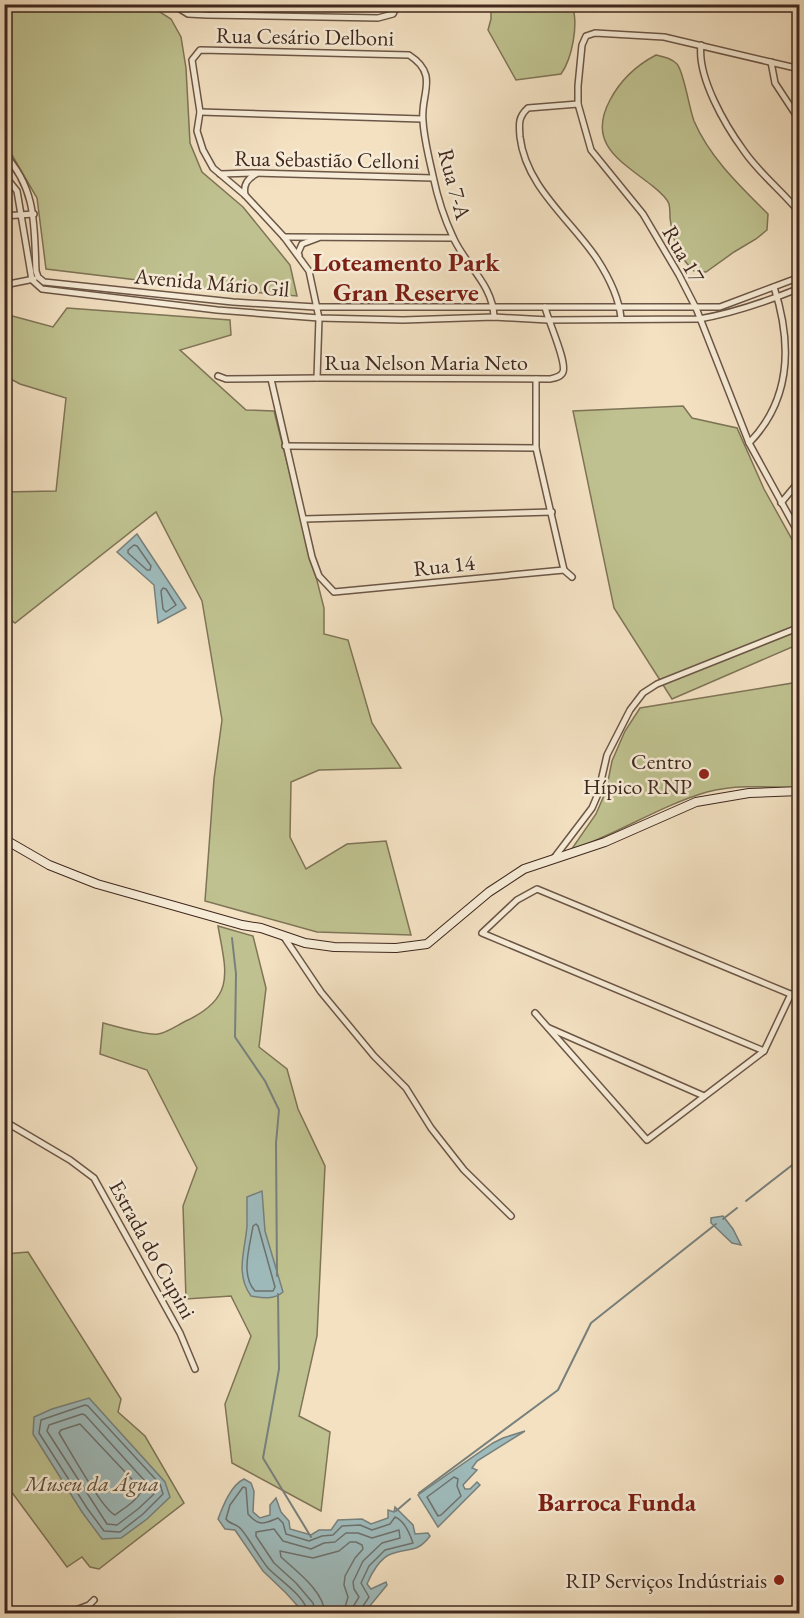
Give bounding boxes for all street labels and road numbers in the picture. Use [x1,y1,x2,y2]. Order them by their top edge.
street label: Rua Cesário Delboni [216,20,394,53]
street label: Rua Sebastião Celloni [234,143,420,176]
street label: Rua 7-A [431,145,478,224]
street label: Rua 17 [656,220,712,289]
street label: Avenida Mário Gil [132,261,291,304]
street label: Rua Nelson Maria Neto [324,348,528,377]
street label: Rua 14 [412,548,477,583]
street label: Estrada do Cupini [102,1175,203,1324]

